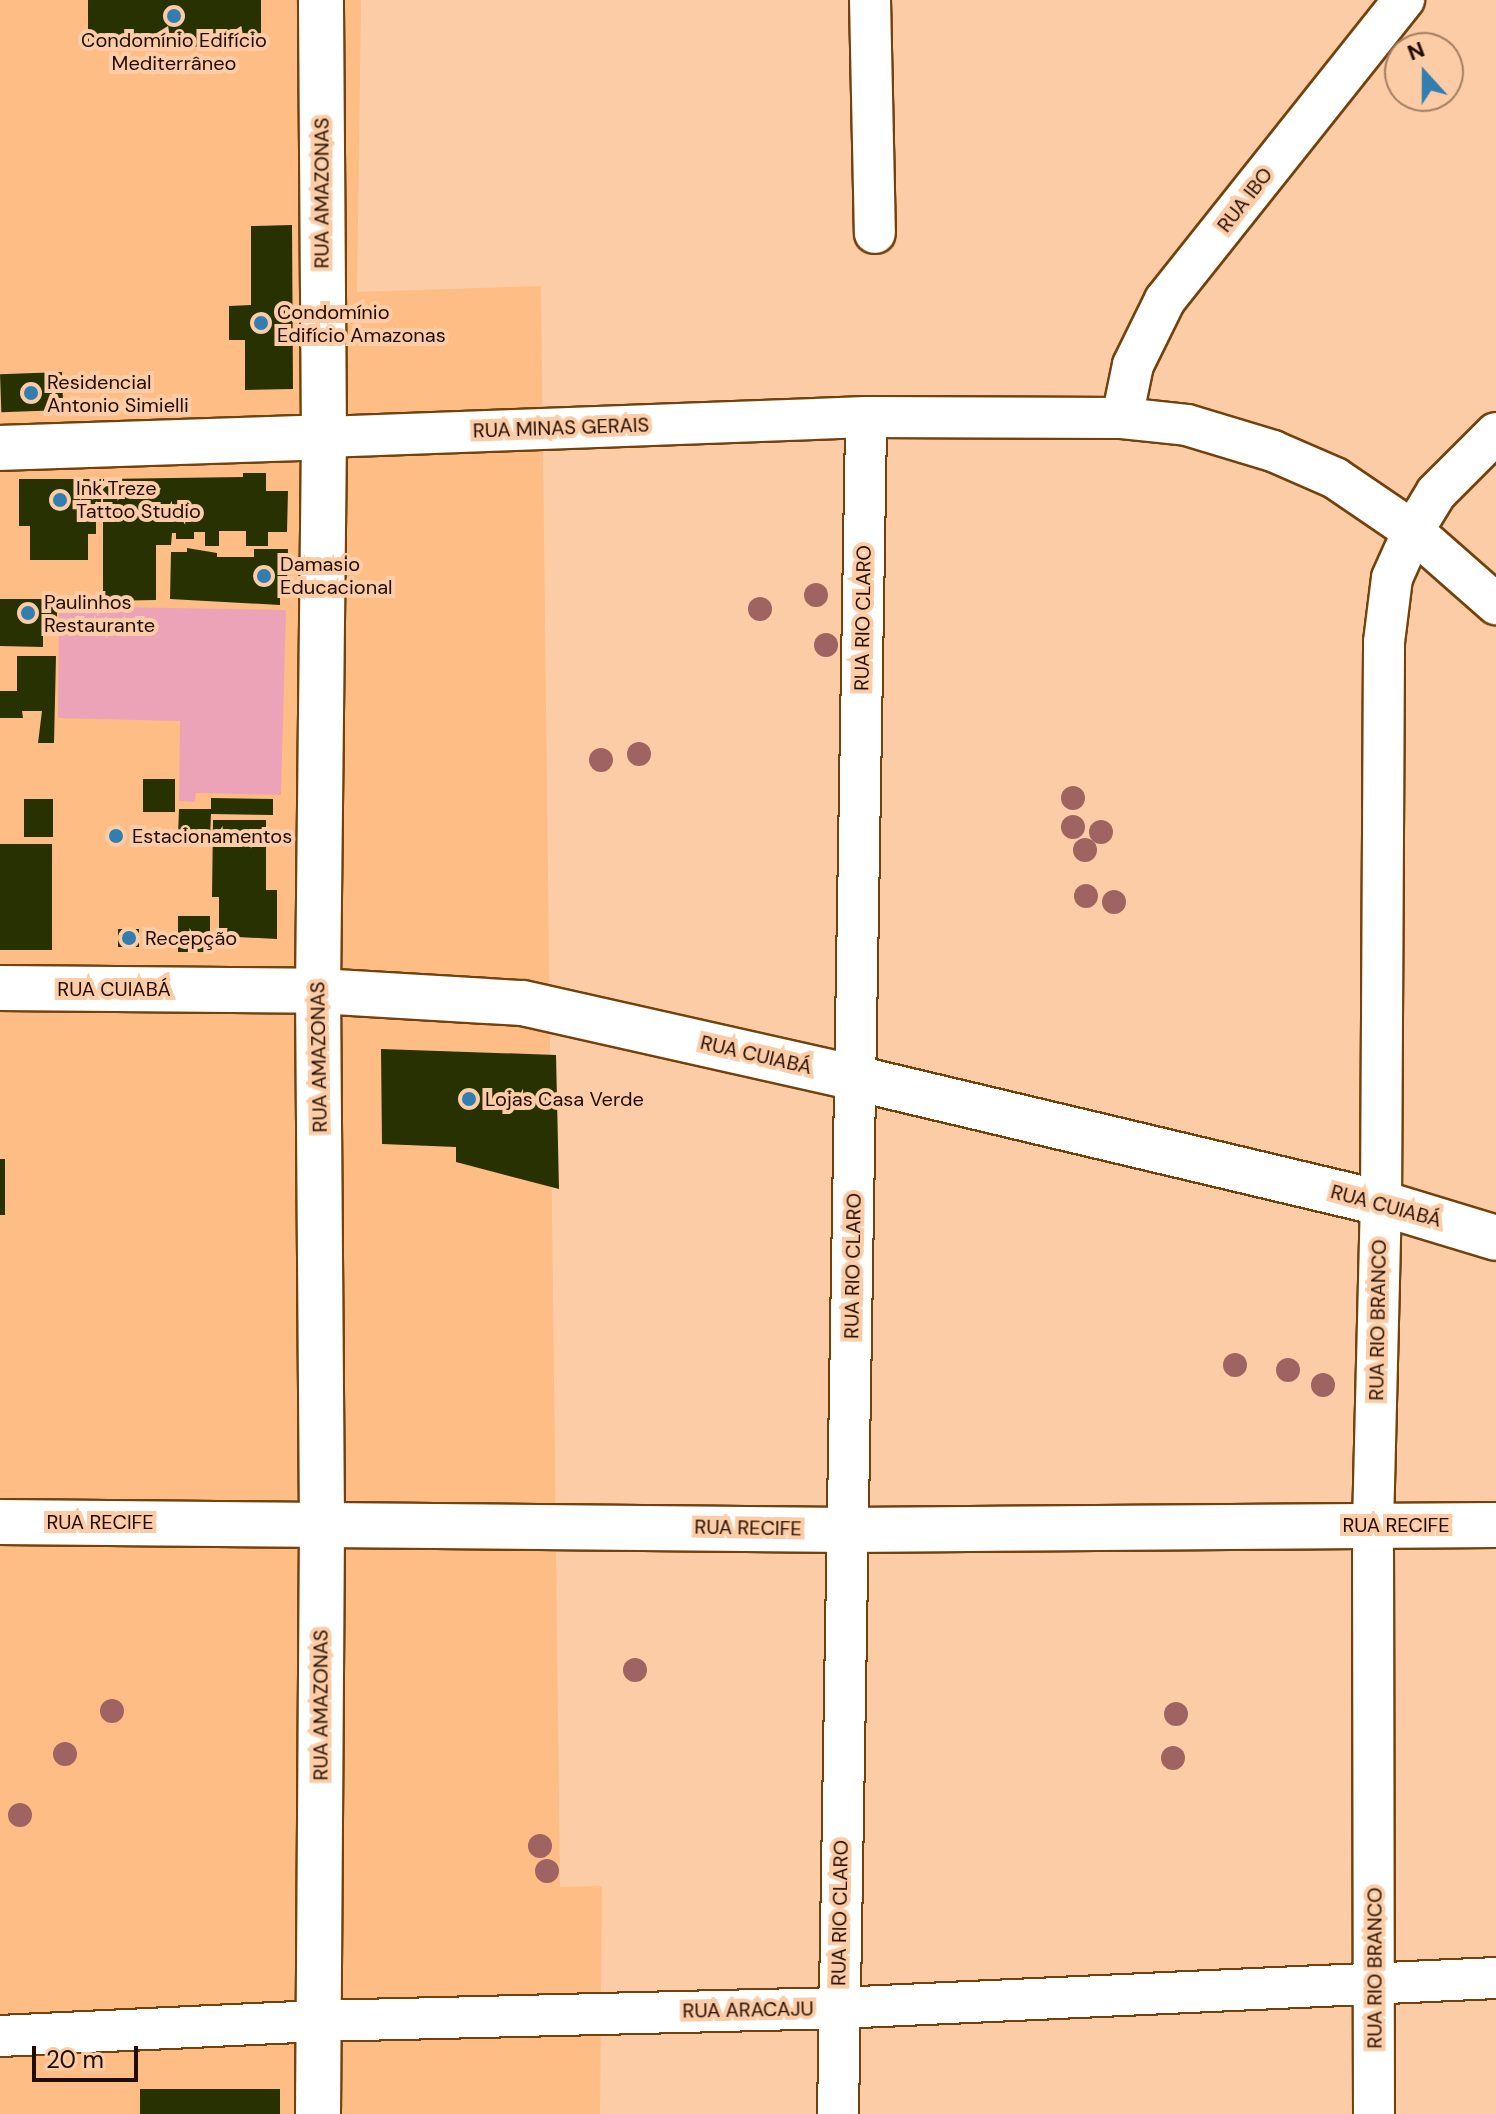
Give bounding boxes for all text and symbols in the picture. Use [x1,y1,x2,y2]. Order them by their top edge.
marker: Condomínio Edifício Mediterrâneo [165,7,183,25]
place label: Condomínio Edifício Mediterrâneo [81,28,267,75]
north arrow [1384,32,1464,112]
text: N [1403,35,1429,67]
street label: RUA AMAZONAS [310,118,334,268]
street label: RUA IBO [1212,163,1278,237]
place label: Condomínio Edifício Amazonas [277,300,446,347]
marker: Condomínio Edifício Amazonas [252,314,270,332]
place label: Residencial Antonio Simielli [47,370,189,417]
marker: Residencial Antonio Simielli [22,384,40,402]
street label: RUA MINAS GERAIS [472,413,650,443]
place label: Ink Treze Tattoo Studio [76,476,201,523]
marker: Ink Treze Tattoo Studio [51,491,69,509]
street label: RUA RIO CLARO [850,545,876,691]
place label: Damasio Educacional [280,552,393,599]
marker: Damasio Educacional [255,567,273,585]
place label: Paulinhos Restaurante [44,590,155,637]
marker: Paulinhos Restaurante [19,604,37,622]
place label: Estacionamentos [132,824,292,848]
marker: Estacionamentos [107,827,125,845]
place label: Recepção [145,926,237,950]
marker: Recepção [120,929,138,947]
street label: RUA CUIABÁ [57,977,171,1001]
street label: RUA AMAZONAS [306,981,332,1133]
street label: RUA CUIABÁ [698,1031,814,1079]
place label: Lojas Casa Verde [485,1087,644,1111]
marker: Lojas Casa Verde [460,1090,478,1108]
street label: RUA CUIABÁ [1328,1180,1444,1232]
street label: RUA RIO CLARO [840,1193,866,1339]
street label: RUA RIO BRANCO [1365,1239,1391,1401]
street label: RUA RECIFE [46,1510,154,1534]
street label: RUA RECIFE [1342,1513,1450,1537]
street label: RUA RECIFE [694,1515,802,1541]
street label: RUA AMAZONAS [309,1630,333,1780]
street label: RUA RIO CLARO [827,1840,853,1986]
street label: RUA RIO BRANCO [1363,1887,1387,2049]
street label: RUA ARACAJU [682,1997,814,2023]
scale bar [36,2030,142,2080]
text: 20 m [46,2044,104,2075]

